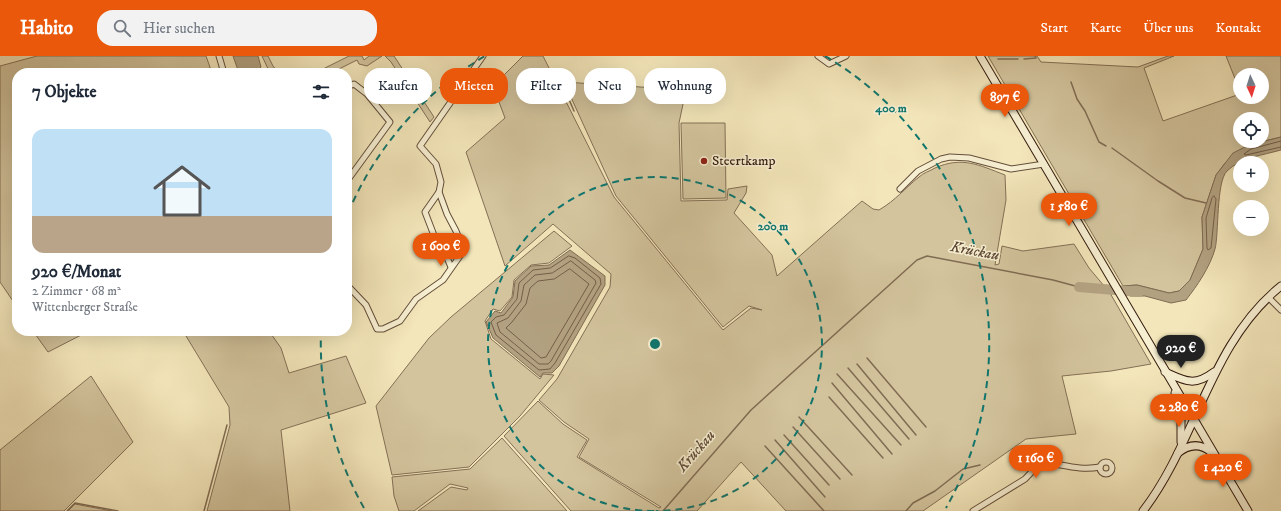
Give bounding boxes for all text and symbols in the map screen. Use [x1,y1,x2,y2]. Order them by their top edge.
search box [97,10,377,46]
text: Habito [20,17,73,40]
icon: search [111,17,133,39]
text: Hier suchen [143,19,215,38]
text: Start [1041,19,1068,37]
text: Karte [1090,19,1121,37]
text: Über uns [1143,19,1193,37]
text: Kontakt [1215,19,1261,37]
chip: Kaufen [364,68,432,104]
chip: Mieten [440,68,508,104]
chip: Filter [516,68,576,104]
chip: Neu [584,68,636,104]
chip: Wohnung [644,68,726,104]
north arrow [1233,68,1269,104]
map controls [1233,68,1269,236]
text: 7 Objekte [32,81,97,103]
icon: filters [310,81,332,103]
pin: 897 € [977,84,1033,118]
text: 897 € [990,89,1020,105]
text: 400 m [874,101,907,116]
button: locate [1233,112,1269,148]
place label: Steertkamp [712,152,776,170]
icon: home [146,155,218,227]
marker: Steertkamp [699,156,709,166]
button: + [1233,156,1269,192]
pin: 1 580 € [1032,193,1106,227]
text: 1 580 € [1050,198,1088,214]
button: − [1233,200,1269,236]
text: 200 m [758,219,788,234]
pin: 1 600 € [404,233,478,267]
water label: Krückau [948,237,1001,265]
text: 1 600 € [422,238,460,254]
text: 920 €/Monat [32,261,121,283]
text: 2 Zimmer · 68 m² [32,283,121,299]
text: Wittenberger Straße [32,299,138,315]
pin: 920 € [1153,335,1209,369]
centre of rings [648,337,662,351]
text: 920 € [1166,340,1196,356]
pin: 2 280 € [1142,394,1216,428]
text: 2 280 € [1159,399,1199,415]
water label: Krückau [672,426,719,477]
pin: 1 160 € [999,445,1073,479]
text: 1 160 € [1018,450,1054,466]
pin: 1 420 € [1186,454,1260,488]
text: 1 420 € [1204,459,1242,475]

